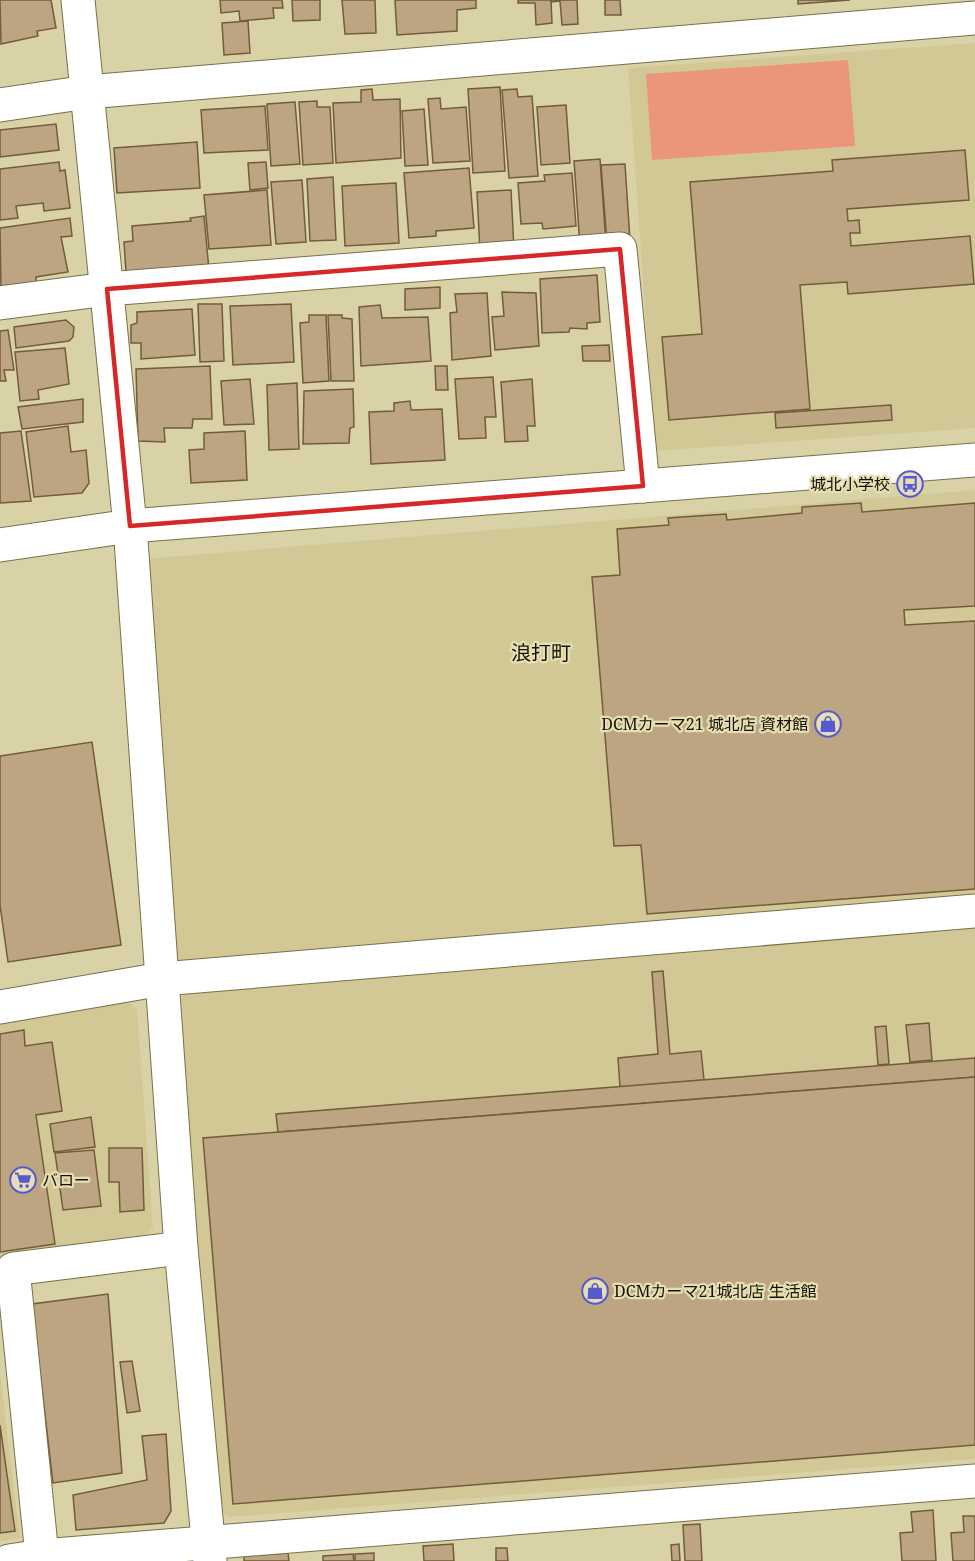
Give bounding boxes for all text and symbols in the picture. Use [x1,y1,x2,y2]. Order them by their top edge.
bus stop icon: 城北小学校 [895,469,925,499]
place label: 城北小学校 [810,473,890,495]
district label: 浪打町 [511,639,571,666]
shop icon: DCMカーマ21 城北店 資材館 [813,709,843,739]
place label: DCMカーマ21 城北店 資材館 [601,713,808,735]
supermarket icon: バロー [8,1165,38,1195]
place label: バロー [42,1169,90,1191]
shop icon: DCMカーマ21城北店 生活館 [580,1276,610,1306]
place label: DCMカーマ21城北店 生活館 [614,1280,817,1302]

